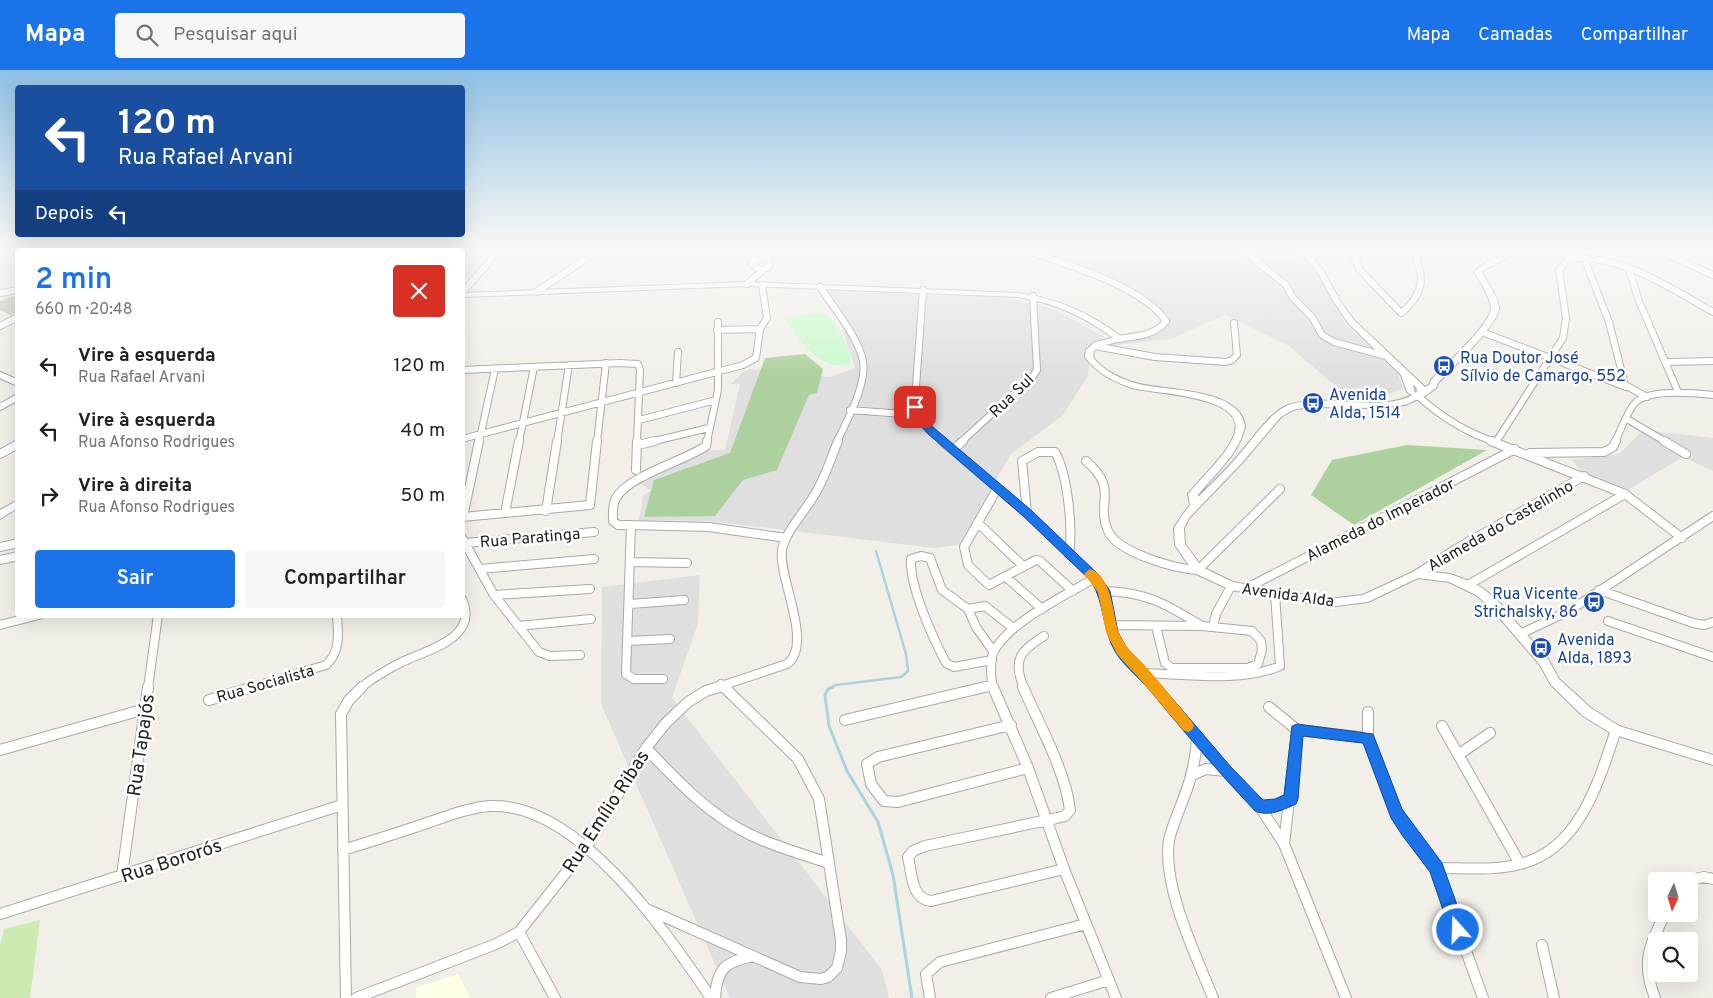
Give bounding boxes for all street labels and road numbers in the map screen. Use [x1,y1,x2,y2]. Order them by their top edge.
street label: Rua Sul [986,370,1039,423]
street label: Alameda do Imperador [1303,475,1459,567]
street label: Alameda do Castelinho [1424,477,1578,577]
street label: Rua Paratinga [479,525,581,553]
street label: Avenida Alda [1240,580,1335,612]
street label: Rua Socialista [214,661,317,708]
street label: Rua Tapajós [123,693,161,798]
street label: Rua Emílio Ribas [558,746,655,878]
street label: Rua Bororós [118,834,225,889]

